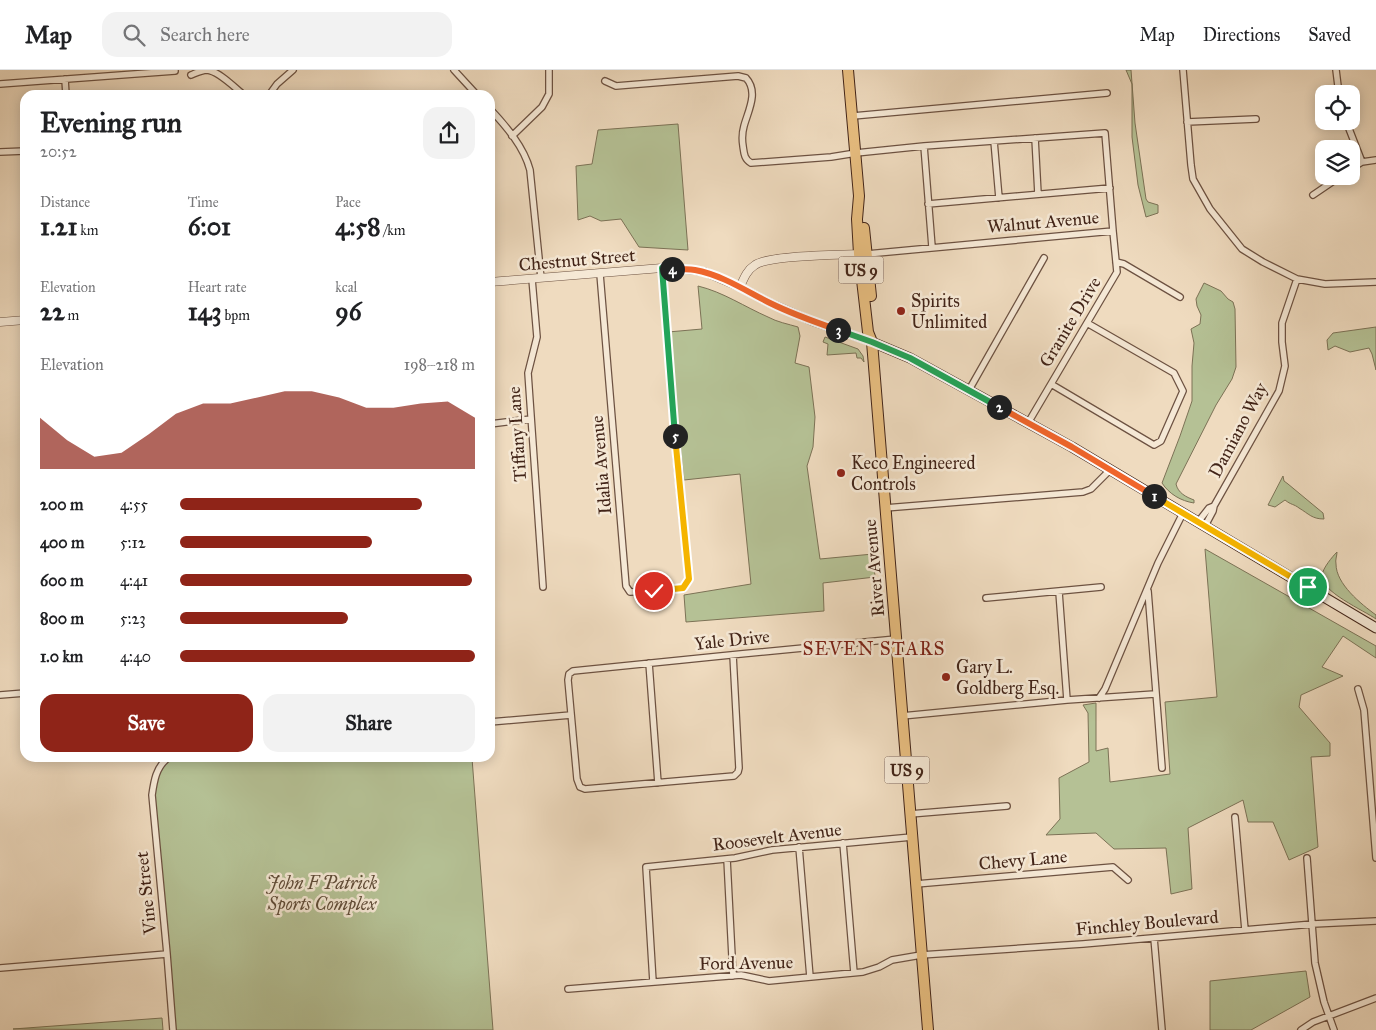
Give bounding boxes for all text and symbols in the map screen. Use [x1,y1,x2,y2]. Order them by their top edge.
search box [102,12,452,57]
text: Map [25,20,72,50]
icon: search [120,21,148,49]
text: Search here [160,23,250,46]
text: Map [1139,24,1175,46]
text: Directions [1203,24,1280,46]
text: Saved [1308,24,1351,46]
map controls [1315,85,1360,185]
button: locate [1315,85,1360,130]
text: Evening run [40,105,182,140]
button: share [423,107,475,159]
button: layers [1315,140,1360,185]
text: 20:52 [40,142,77,161]
text: Distance [40,194,90,211]
text: Time [188,194,219,211]
text: Pace [335,194,361,211]
street label: Walnut Avenue [986,206,1100,238]
text: 1.21 [40,211,77,242]
text: 6:01 [188,211,231,242]
text: 4:58 [335,211,380,242]
text: km [77,222,99,239]
text: /km [380,222,406,239]
street label: Chestnut Street [518,244,637,276]
pin: 4 [660,256,684,282]
road number: US 9 [838,256,884,284]
text: 4 [669,261,676,278]
street label: Granite Drive [1034,273,1106,371]
text: Elevation [40,279,96,296]
text: Heart rate [188,279,247,296]
text: kcal [335,279,357,296]
place label: Spirits Unlimited [911,290,987,333]
text: 22 [40,296,65,327]
text: 143 [188,296,221,327]
text: 96 [335,296,362,327]
marker: Spirits Unlimited [895,305,907,317]
text: m [65,307,79,324]
text: bpm [221,307,250,324]
pin: 3 [826,318,850,342]
text: 3 [836,322,841,339]
text: Elevation [40,355,104,374]
text: 198–218 m [404,355,475,374]
street label: Damiano Way [1204,378,1272,481]
street label: Tiffany Lane [503,386,531,482]
pin: 2 [986,394,1012,420]
text: 2 [996,399,1003,416]
street label: Idalia Avenue [586,415,616,515]
pin: 5 [662,424,688,448]
text: 5 [672,428,679,445]
place label: Keco Engineered Controls [851,452,976,495]
marker: Keco Engineered Controls [835,467,847,479]
pin: 1 [1142,484,1166,508]
text: 1 [1152,488,1157,505]
text: 200 m [40,495,83,514]
text: 4:55 [120,495,148,514]
street label: River Avenue [859,518,889,618]
text: 400 m [40,533,84,552]
text: 5:12 [120,533,146,552]
pin [1287,566,1329,608]
pin [633,570,675,612]
text: 600 m [40,571,84,590]
text: 4:41 [120,571,148,590]
icon: arrive [1294,573,1322,601]
icon: check [640,577,668,605]
text: 800 m [40,609,84,628]
text: 5:23 [120,609,146,628]
street label: Yale Drive [693,625,771,655]
district label: SEVEN STARS [802,637,946,660]
text: 1.0 km [40,647,83,666]
text: 4:40 [120,647,151,666]
place label: Gary L. Goldberg Esq. [956,656,1059,700]
marker: Gary L. Goldberg Esq. [940,671,952,683]
button: Save [40,694,253,752]
button: Share [263,694,475,752]
road number: US 9 [884,756,930,784]
street label: Roosevelt Avenue [711,818,843,856]
street label: Chevy Lane [978,845,1068,875]
street label: Vine Street [131,850,161,937]
park label: John F Patrick Sports Complex [266,872,378,916]
street label: Finchley Boulevard [1075,906,1219,940]
street label: Ford Avenue [699,951,793,975]

